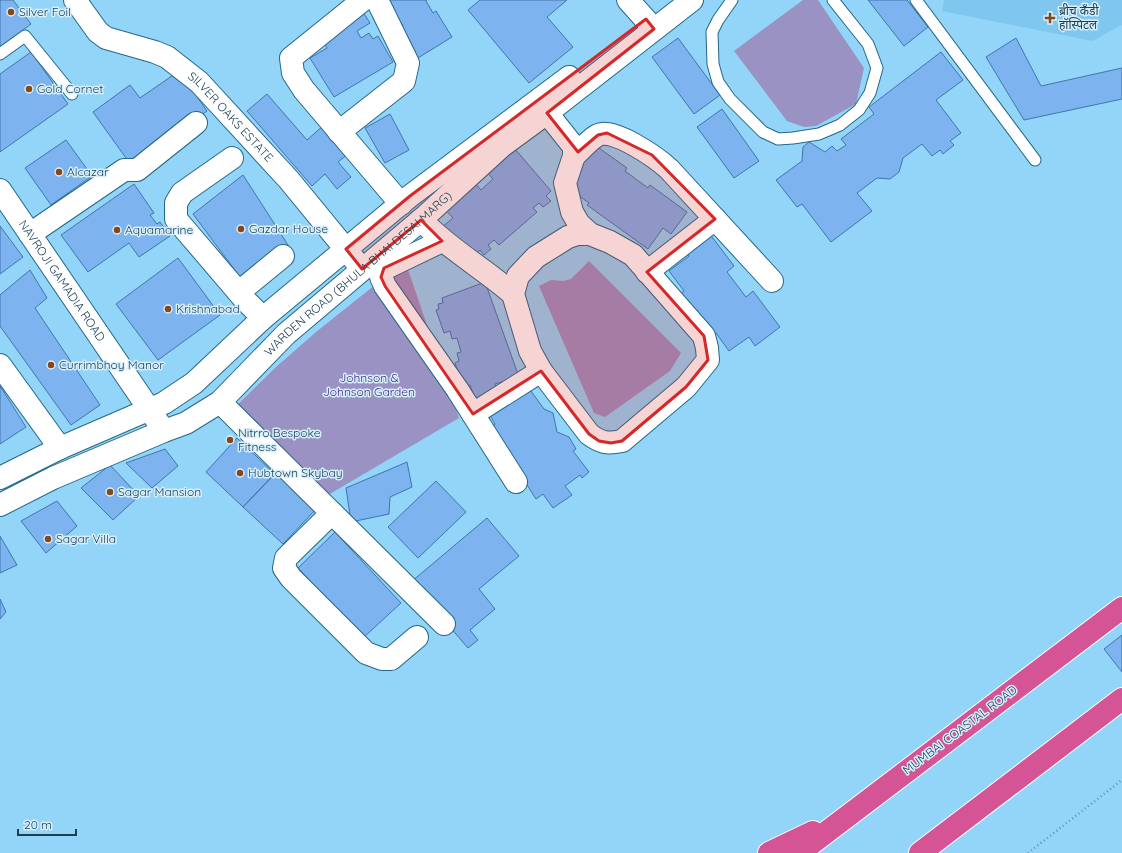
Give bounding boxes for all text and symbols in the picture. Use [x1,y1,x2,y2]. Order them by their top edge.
place label: ब्रीच कँडी हॉस्पिटल [1059,3,1099,32]
place label: Silver Foil [19,4,71,19]
marker: Silver Foil [6,7,16,17]
marker: ब्रीच कँडी हॉस्पिटल [1044,12,1056,24]
street label: SILVER OAKS ESTATE [185,68,277,165]
place label: Gold Cornet [37,81,103,96]
marker: Gold Cornet [24,84,34,94]
place label: Alcazar [67,164,109,179]
marker: Alcazar [54,167,64,177]
street label: WARDEN ROAD (BHULA BHAI DESAI MARG) [261,188,454,359]
street label: NAVROJI GAMADIA ROAD [16,217,109,344]
place label: Gazdar House [249,221,328,236]
place label: Aquamarine [125,222,193,237]
marker: Gazdar House [236,224,246,234]
marker: Aquamarine [112,225,122,235]
place label: Krishnabad [176,301,240,316]
marker: Krishnabad [163,304,173,314]
place label: Currimbhoy Manor [59,357,164,372]
marker: Currimbhoy Manor [46,360,56,370]
park label: Johnson & Johnson Garden [323,370,415,399]
place label: Nitrro Bespoke Fitness [238,425,321,454]
marker: Nitrro Bespoke Fitness [225,435,235,445]
place label: Hubtown Skybay [248,465,343,480]
marker: Hubtown Skybay [235,468,245,478]
place label: Sagar Mansion [118,484,201,499]
marker: Sagar Mansion [105,487,115,497]
place label: Sagar Villa [56,531,116,546]
marker: Sagar Villa [43,534,53,544]
street label: MUMBAI COASTAL ROAD [900,681,1020,777]
scale bar [18,811,76,837]
text: 20 m [24,817,52,832]

